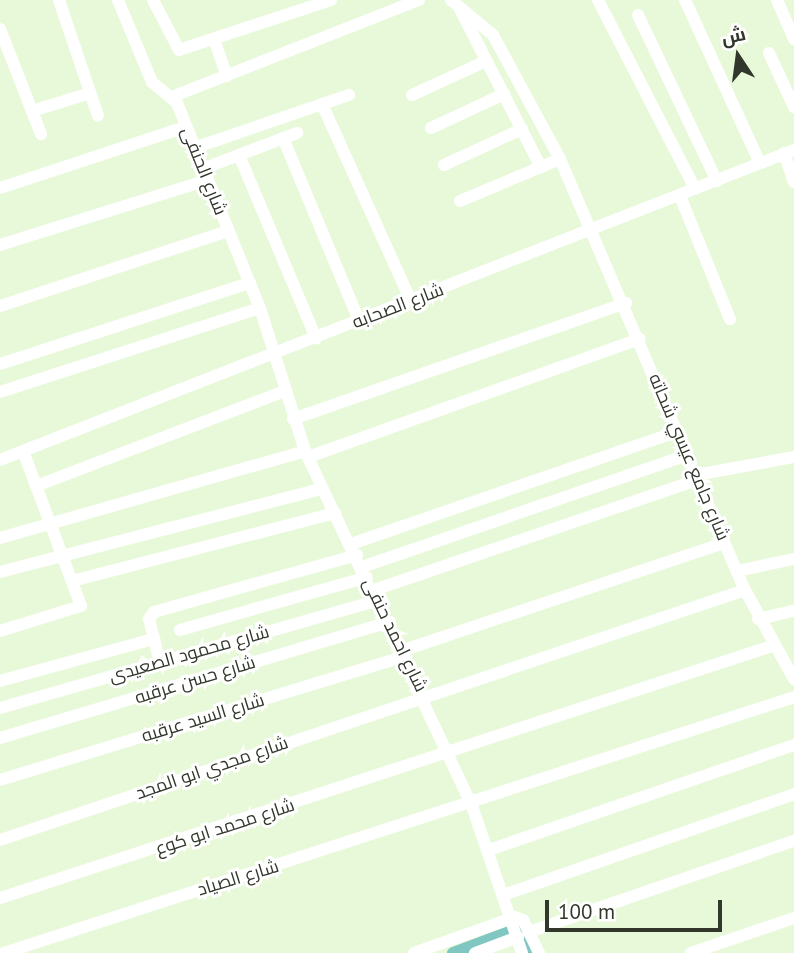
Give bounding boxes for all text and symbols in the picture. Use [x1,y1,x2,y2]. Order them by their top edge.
north arrow [703,21,773,91]
text: ش [719,21,748,50]
street label: شارع الحنفى [177,124,231,218]
street label: شارع الصحابه [349,279,447,333]
street label: شارع جامع عيسي شحاته [644,370,734,544]
street label: شارع احمد حنفى [358,575,432,695]
street label: شارع محمود الصعيدى [106,621,272,687]
street label: شارع حسن عرقبه [132,651,258,709]
street label: شارع السيد عرقبه [139,689,267,747]
street label: شارع مجدي ابو المجد [133,732,291,804]
street label: شارع محمد ابو كوع [153,794,297,860]
street label: شارع الصياد [195,855,281,901]
scale bar [549,886,726,930]
text: 100 m [558,898,615,925]

